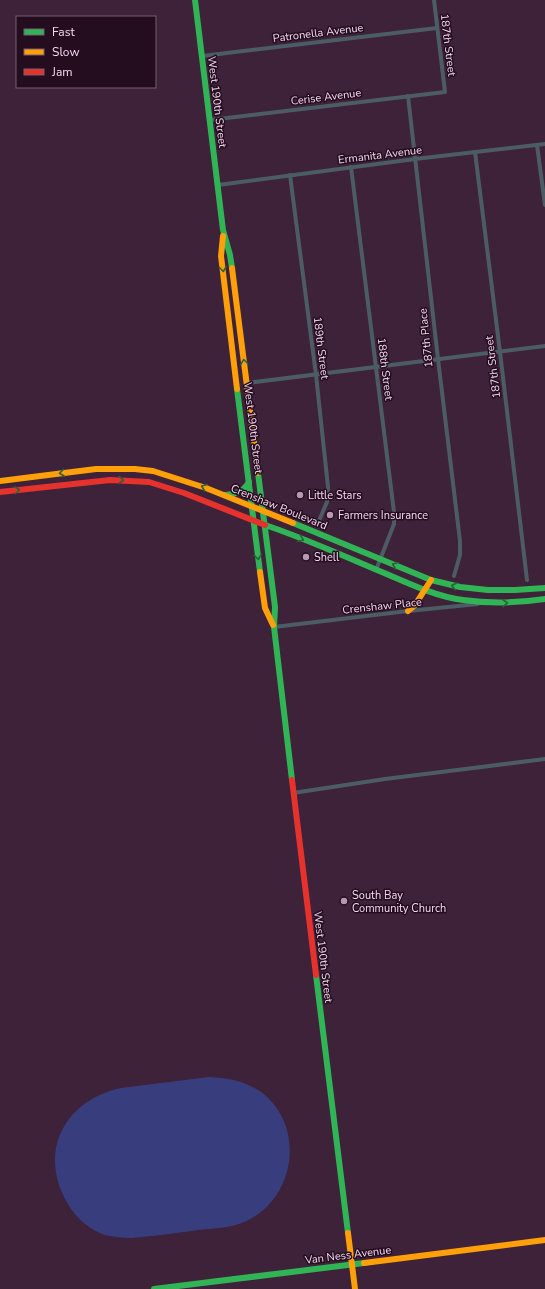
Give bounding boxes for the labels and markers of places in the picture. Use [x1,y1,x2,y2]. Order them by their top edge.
place label: Little Stars [308,488,362,503]
marker: Little Stars [295,490,305,500]
place label: Farmers Insurance [338,508,428,523]
marker: Farmers Insurance [325,510,335,520]
place label: Shell [314,550,340,565]
marker: Shell [301,552,311,562]
place label: South Bay Community Church [352,888,446,916]
marker: South Bay Community Church [339,896,349,906]

